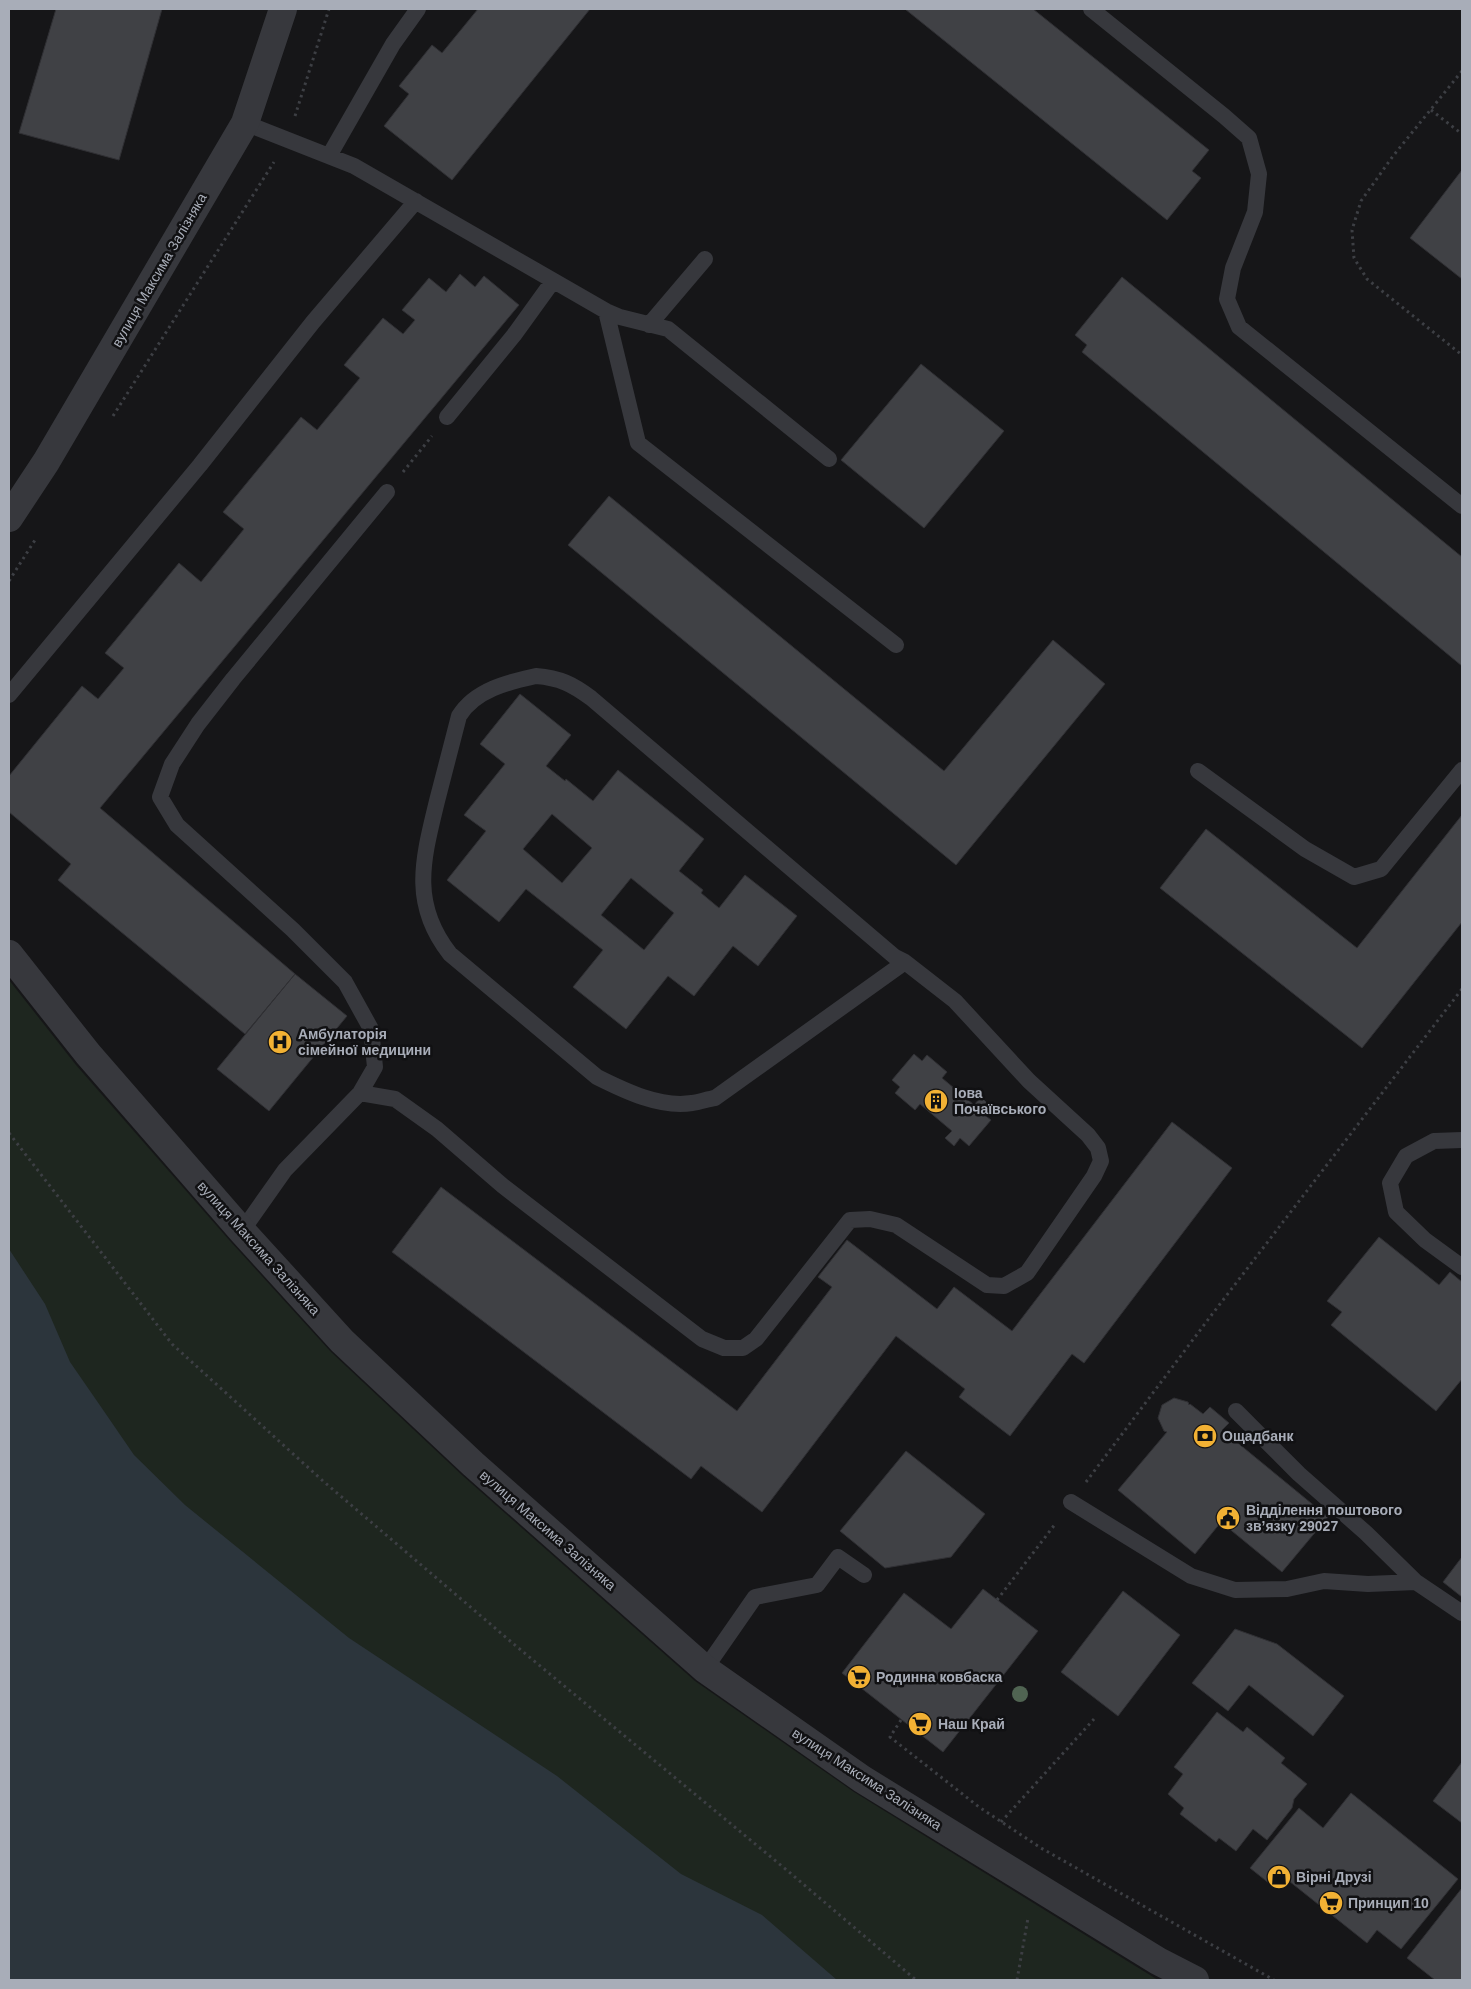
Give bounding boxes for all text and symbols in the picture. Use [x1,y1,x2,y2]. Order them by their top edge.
street label: вулиця Максима Залізняка [108,190,210,350]
place label: Амбулаторія сімейної медицини [298,1026,431,1058]
hospital icon: Амбулаторія сімейної медицини [267,1029,293,1055]
place label: Іова Почаївського [954,1085,1046,1117]
building icon: Іова Почаївського [923,1088,949,1114]
street label: вулиця Максима Залізняка [195,1178,324,1318]
bank icon: Ощадбанк [1192,1423,1218,1449]
place label: Ощадбанк [1222,1428,1294,1444]
street label: вулиця Максима Залізняка [477,1467,619,1594]
place label: Відділення поштового зв’язку 29027 [1246,1502,1402,1534]
public building icon: Відділення поштового зв’язку 29027 [1215,1505,1241,1531]
supermarket icon: Родинна ковбаска [846,1664,872,1690]
place label: Родинна ковбаска [876,1669,1002,1685]
supermarket icon: Наш Край [907,1711,933,1737]
place label: Наш Край [938,1716,1005,1732]
street label: вулиця Максима Залізняка [789,1725,945,1833]
shop icon: Вірні Друзі [1266,1864,1292,1890]
place label: Вірні Друзі [1296,1869,1372,1885]
supermarket icon: Принцип 10 [1318,1890,1344,1916]
place label: Принцип 10 [1348,1895,1429,1911]

